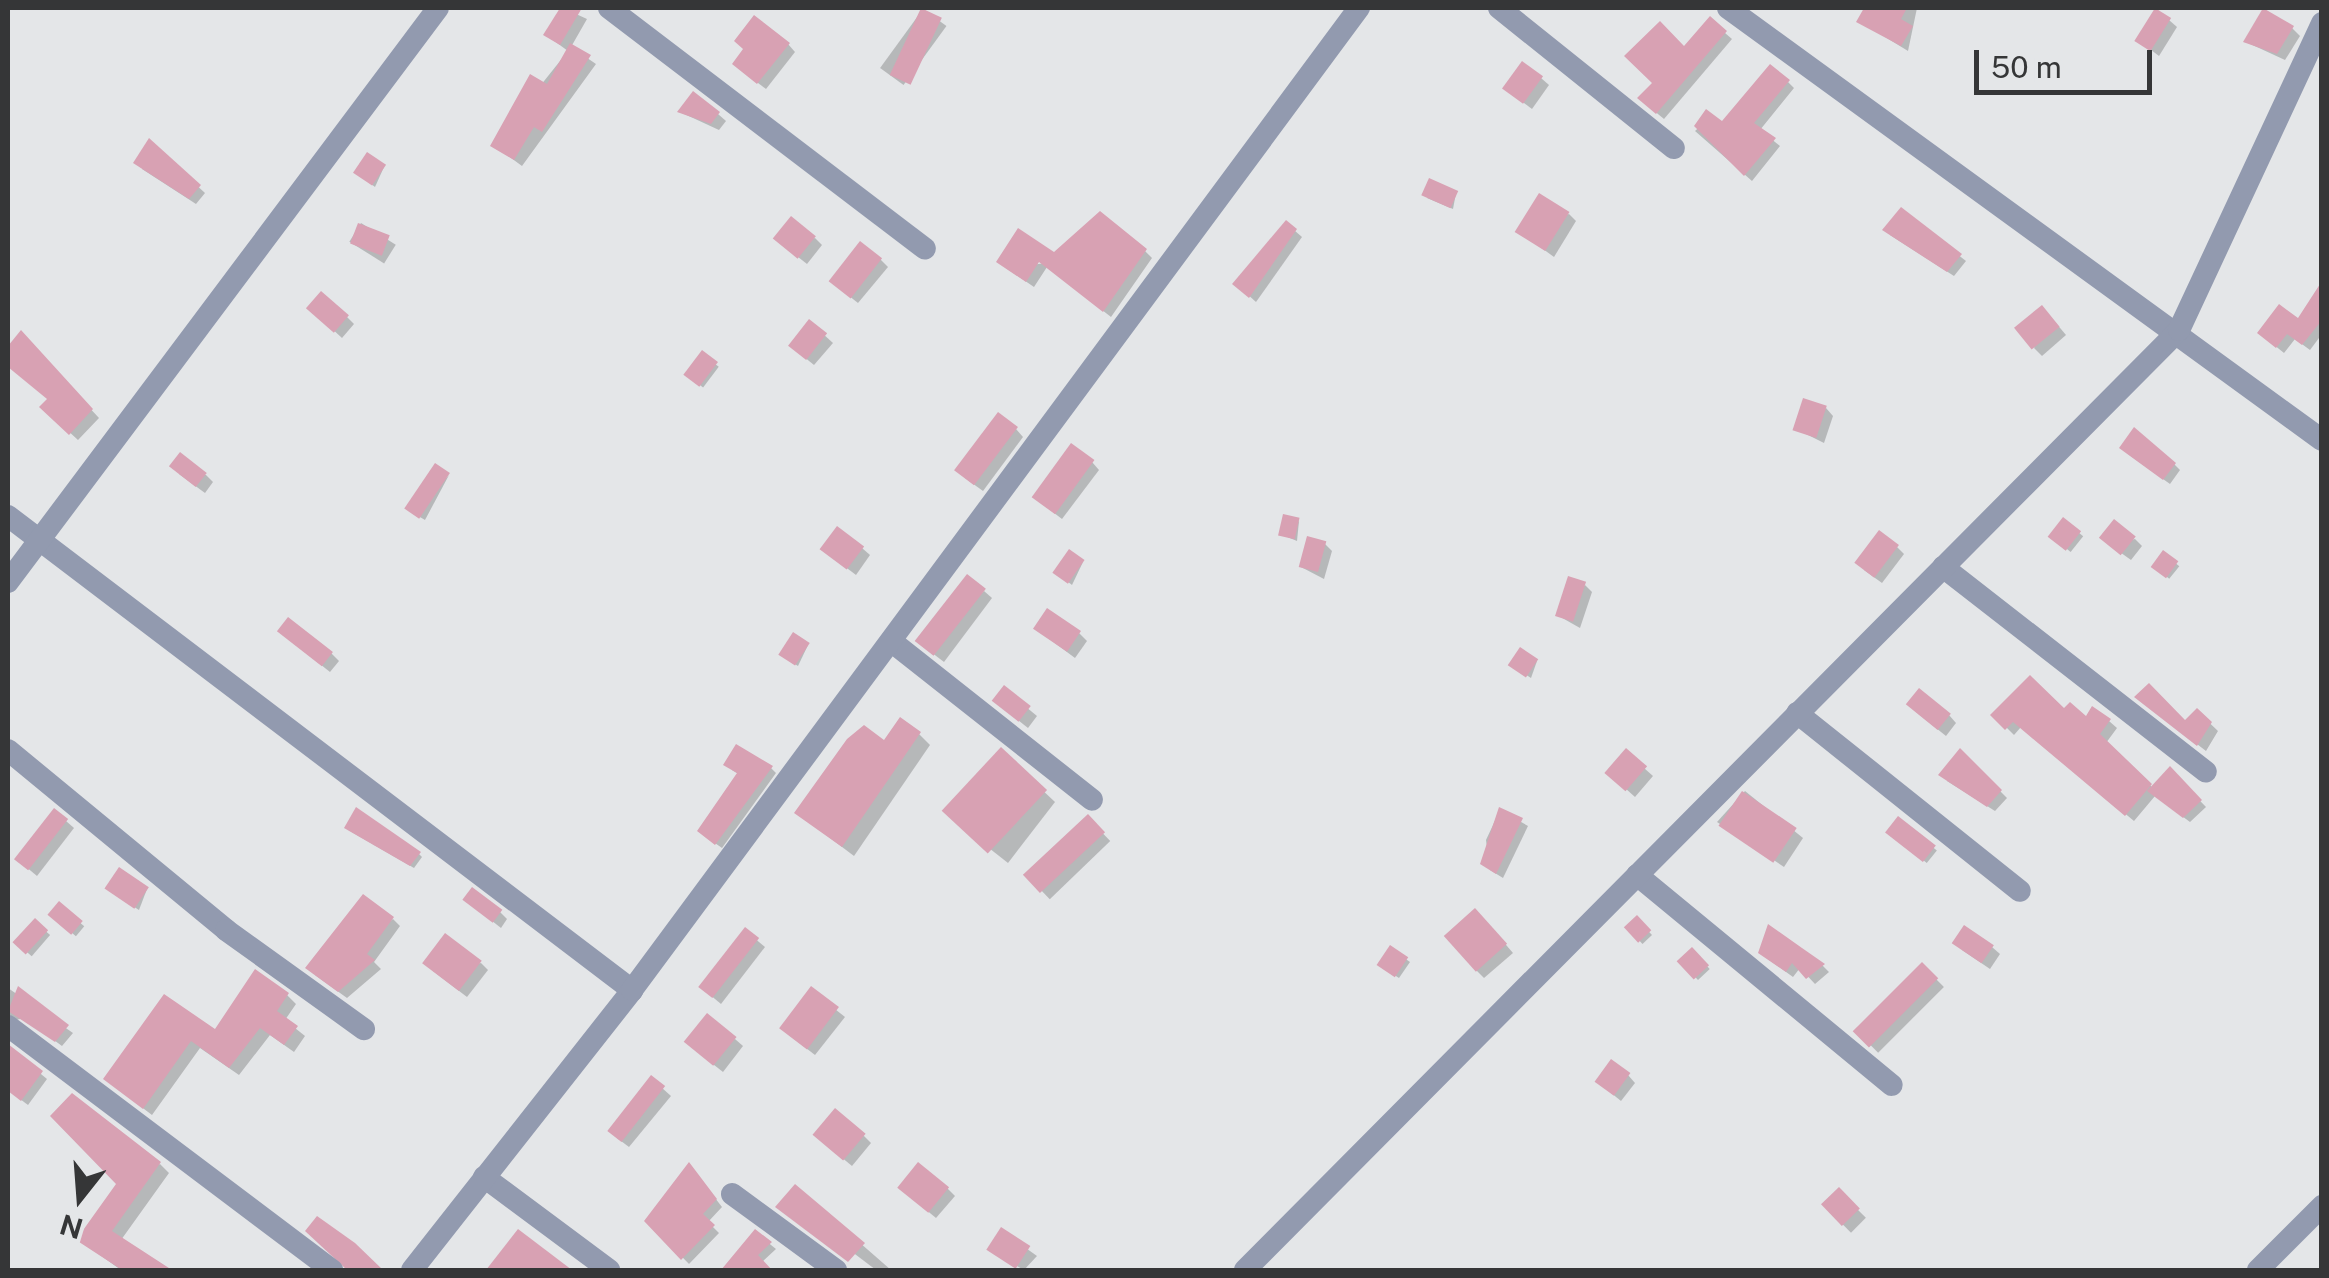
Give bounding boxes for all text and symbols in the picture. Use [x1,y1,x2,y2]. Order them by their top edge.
scale bar [1979,30,2156,92]
text: 50 m [1991,49,2062,85]
north arrow [30,1148,130,1248]
text: N [56,1208,86,1246]

